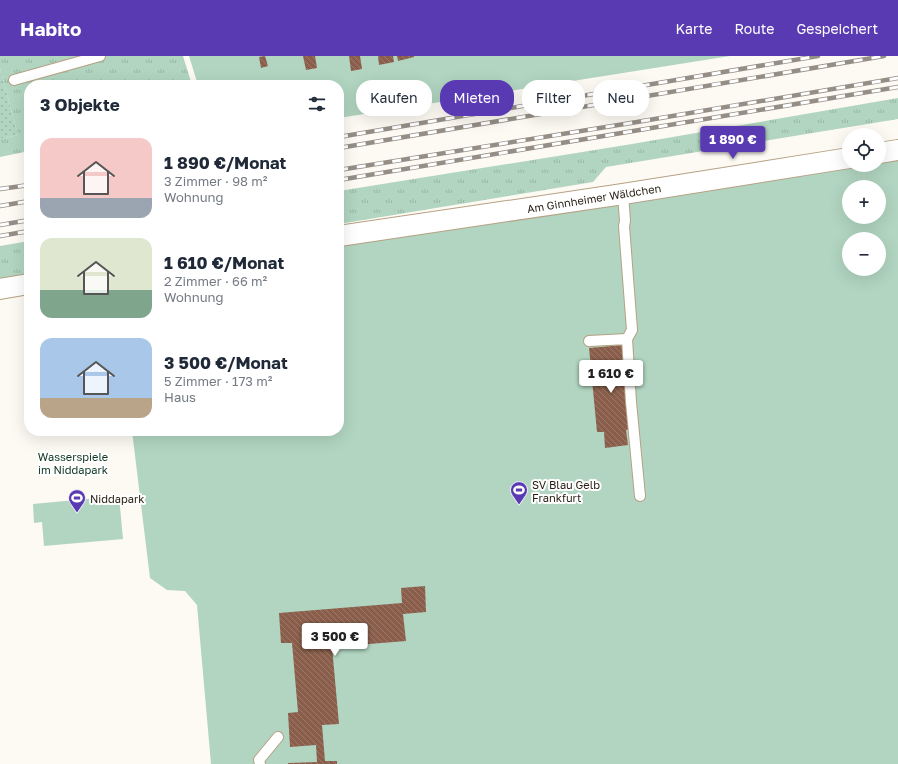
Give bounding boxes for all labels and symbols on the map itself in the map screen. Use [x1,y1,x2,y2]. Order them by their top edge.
pin: 1 890 € [696,126,770,160]
street label: Am Ginnheimer Wäldchen [526,181,662,215]
pin: 1 610 € [574,360,648,394]
park label: Wasserspiele im Niddapark [38,450,108,476]
place label: SV Blau Gelb Frankfurt [532,478,600,504]
sports icon: SV Blau Gelb Frankfurt [509,480,529,505]
sports icon: Niddapark [67,488,87,513]
place label: Niddapark [90,492,145,505]
pin: 3 500 € [298,623,372,657]

